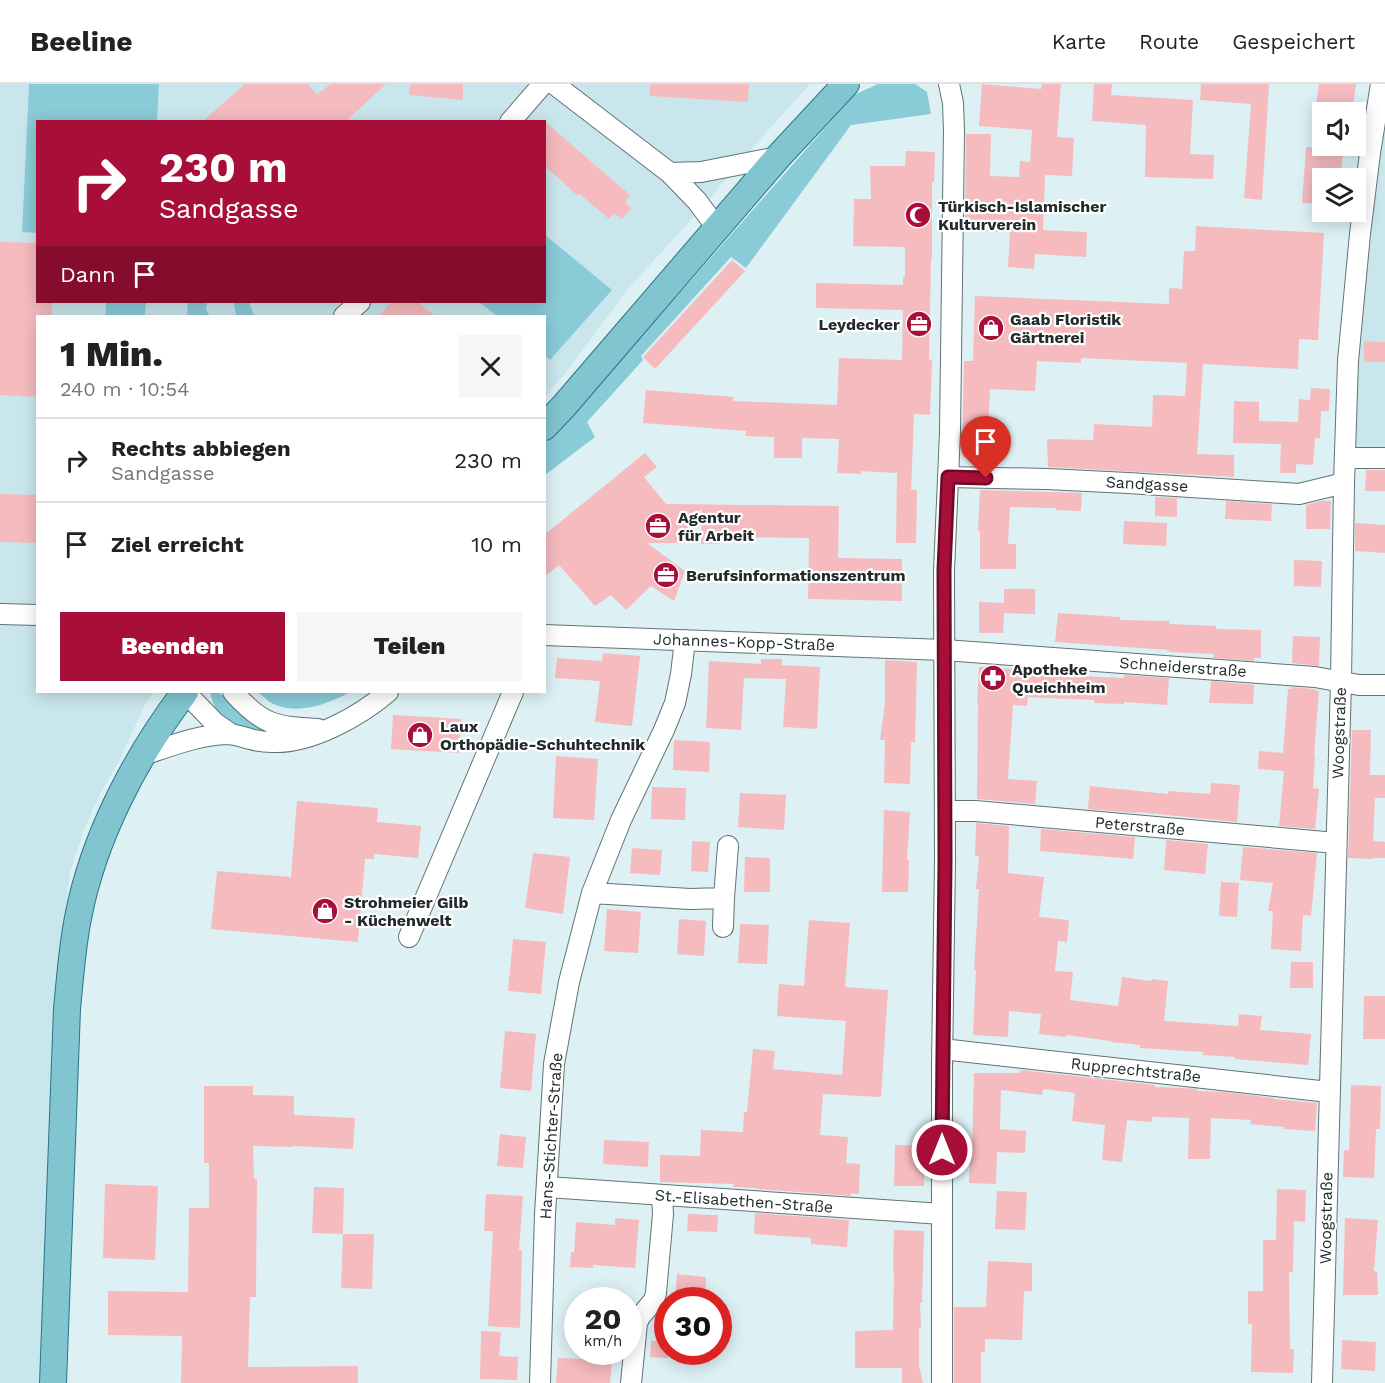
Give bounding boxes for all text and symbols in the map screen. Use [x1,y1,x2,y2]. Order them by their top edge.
text: Beeline [30,25,132,58]
text: Karte [1052,29,1106,54]
text: Route [1139,29,1199,54]
text: Gespeichert [1232,29,1355,54]
map controls [1312,102,1366,222]
button: sound [1312,102,1366,156]
text: 230 m [159,143,288,192]
icon: right [60,144,138,222]
button: layers [1312,168,1366,222]
text: Sandgasse [159,193,299,225]
place label: Türkisch-Islamischer Kulturverein [938,197,1106,234]
mosque icon: Türkisch-Islamischer Kulturverein [903,200,933,230]
icon: arrive [128,258,161,291]
text: Dann [60,262,116,287]
office icon: Leydecker [904,309,934,339]
place label: Gaab Floristik Gärtnerei [1010,310,1121,347]
shop icon: Gaab Floristik Gärtnerei [976,313,1006,343]
place label: Leydecker [819,315,900,334]
text: 1 Min. [60,333,163,375]
button: close [459,335,522,398]
text: 240 m · 10:54 [60,377,189,401]
pin [960,416,1011,478]
icon: arrive [969,425,1002,458]
text: Rechts abbiegen [111,436,291,461]
icon: right [60,444,93,477]
text: 230 m [454,448,522,473]
text: Sandgasse [111,461,214,485]
street label: Sandgasse [1105,472,1189,496]
place label: Agentur für Arbeit [678,508,754,545]
office icon: Agentur für Arbeit [643,511,673,541]
icon: arrive [60,528,93,561]
text: Ziel erreicht [111,532,244,557]
text: 10 m [471,532,522,557]
office icon: Berufsinformationszentrum [651,560,681,590]
place label: Berufsinformationszentrum [686,566,906,585]
button: Beenden [60,612,285,681]
button: Teilen [297,612,522,681]
street label: Johannes-Kopp-Straße [653,629,835,655]
street label: Schneiderstraße [1119,653,1247,681]
place label: Apotheke Queichheim [1012,660,1106,697]
pharmacy icon: Apotheke Queichheim [978,663,1008,693]
street label: Woogstraße [1328,687,1350,779]
place label: Laux Orthopädie-Schuhtechnik [440,717,645,754]
shop icon: Laux Orthopädie-Schuhtechnik [405,720,435,750]
street label: Peterstraße [1094,813,1186,839]
place label: Strohmeier Gilb - Küchenwelt [344,893,469,930]
shop icon: Strohmeier Gilb - Küchenwelt [310,896,340,926]
street label: Hans-Stichter-Straße [536,1052,566,1220]
street label: Rupprechtstraße [1070,1054,1202,1086]
position arrow [910,1118,974,1182]
street label: Woogstraße [1316,1172,1336,1264]
street label: St.-Elisabethen-Straße [654,1185,834,1217]
speed limit sign: 30 [654,1287,732,1365]
text: 20 [584,1301,622,1336]
text: km/h [584,1332,622,1350]

